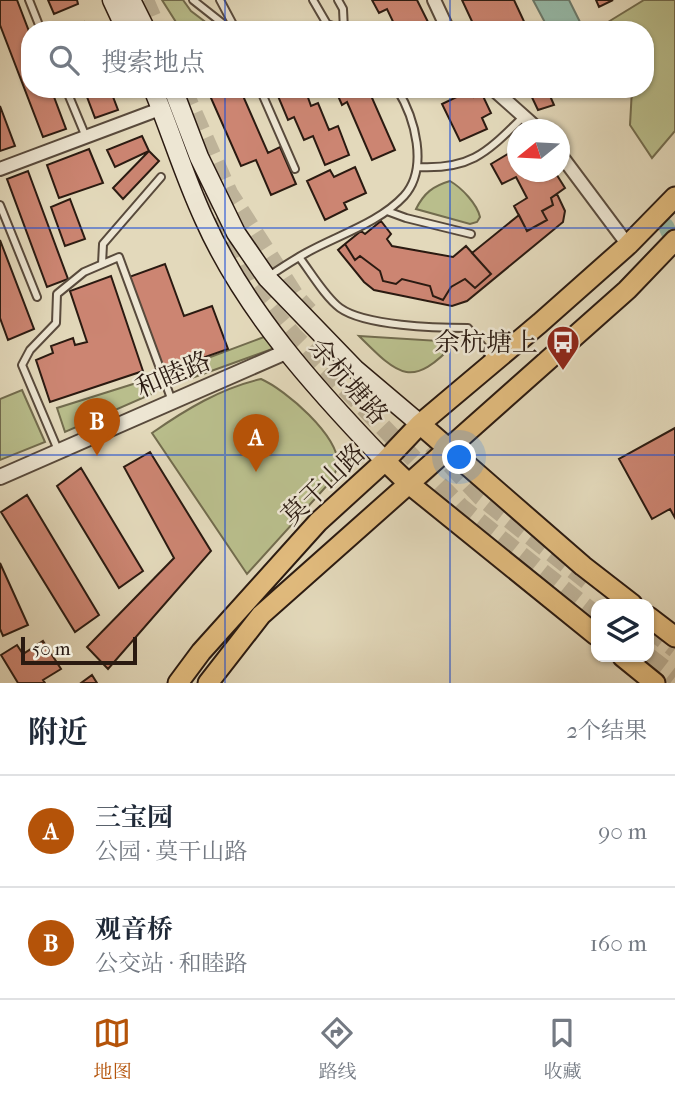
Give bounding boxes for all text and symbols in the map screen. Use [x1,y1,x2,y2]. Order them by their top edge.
search box [21,21,654,98]
icon: search [45,41,83,79]
text: 搜索地点 [101,47,205,78]
north arrow [507,119,570,182]
bus stop icon: 余杭塘上 [544,323,582,372]
place label: 余杭塘上 [434,327,538,358]
street label: 余杭塘路 [303,332,394,431]
street label: 和睦路 [131,345,215,404]
pin: B [74,398,120,456]
pin: A [233,414,279,472]
street label: 莫干山路 [275,437,372,532]
your location [442,440,476,474]
map controls [591,599,654,662]
button: layers [591,599,654,662]
scale bar [21,634,136,666]
text: 50 m [32,638,71,660]
text: 附近 [28,715,88,750]
text: 2个结果 [566,717,647,744]
text: 三宝园 [95,802,173,833]
text: A [44,818,58,845]
text: 90 m [598,818,647,845]
text: 公园 · 莫干山路 [95,838,248,865]
text: 观音桥 [95,914,173,945]
text: B [44,930,58,957]
text: 160 m [590,930,647,957]
text: 公交站 · 和睦路 [95,950,248,977]
tab: 地图 [93,1014,132,1083]
tab: 路线 [318,1014,357,1083]
tab: 收藏 [543,1014,582,1083]

